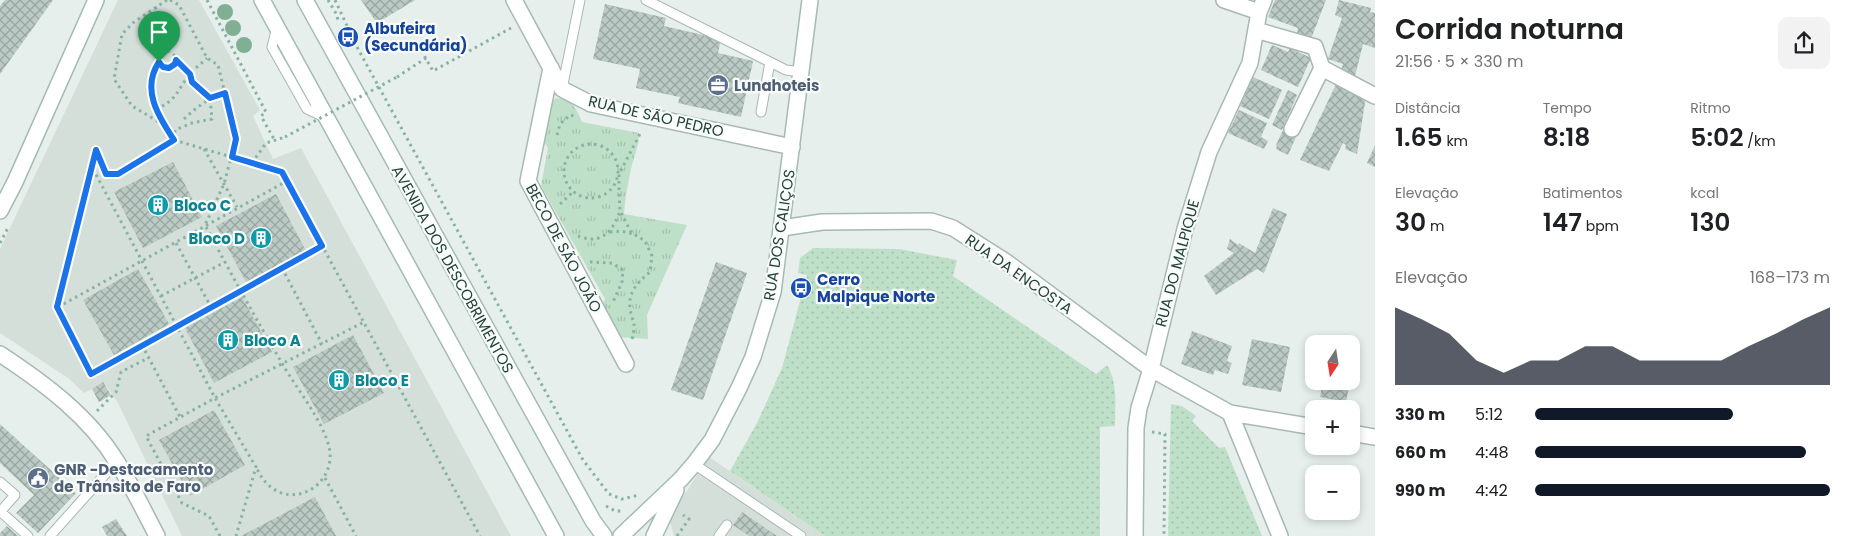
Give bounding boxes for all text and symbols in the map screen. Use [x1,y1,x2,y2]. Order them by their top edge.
text: Corrida noturna [1395,10,1624,49]
pin [138,11,180,62]
button: share [1778,17,1830,69]
icon: arrive [145,18,173,46]
place label: Albufeira (Secundária) [364,18,467,56]
bus stop icon: Albufeira (Secundária) [336,25,360,49]
text: 21:56 · 5 × 330 m [1395,50,1523,73]
office icon: Lunahoteis [706,73,730,97]
place label: Lunahoteis [734,75,819,96]
street label: RUA DE SÃO PEDRO [586,90,726,142]
text: Distância [1395,98,1461,118]
text: Tempo [1543,98,1592,118]
text: Ritmo [1690,98,1731,118]
text: 1.65 [1395,120,1443,155]
text: 8:18 [1543,120,1590,155]
text: 5:02 [1690,120,1744,155]
text: km [1443,131,1468,151]
text: /km [1744,131,1776,151]
street label: AVENIDA DOS DESCOBRIMENTOS [387,161,519,377]
street label: RUA DOS CALIÇOS [758,168,800,302]
street label: BECO DE SÃO JOÃO [521,180,607,316]
text: Elevação [1395,183,1459,203]
text: Batimentos [1543,183,1623,203]
text: kcal [1690,183,1719,203]
building icon: Bloco C [146,193,170,217]
place label: Bloco C [174,195,231,216]
street label: RUA DO MALPIQUE [1150,197,1204,329]
text: 30 [1395,205,1426,240]
text: 147 [1543,205,1582,240]
text: 130 [1690,205,1731,240]
text: m [1426,216,1444,236]
text: bpm [1582,216,1619,236]
building icon: Bloco D [249,226,273,250]
place label: Bloco D [188,228,245,249]
street label: RUA DA ENCOSTA [961,229,1077,319]
text: Elevação [1395,266,1468,289]
text: 168–173 m [1750,266,1830,289]
place label: Cerro Malpique Norte [817,269,935,307]
bus stop icon: Cerro Malpique Norte [789,276,813,300]
building icon: Bloco A [216,328,240,352]
place label: Bloco A [244,330,301,351]
north arrow [1305,335,1360,390]
map controls [1305,335,1360,520]
building icon: Bloco E [327,368,351,392]
place label: Bloco E [355,370,409,391]
button: + [1305,400,1360,455]
text: 330 m [1395,403,1445,426]
text: 5:12 [1475,403,1503,426]
text: 660 m [1395,441,1446,464]
text: 4:48 [1475,441,1509,464]
place label: GNR -Destacamento de Trânsito de Faro [54,459,214,497]
button: − [1305,465,1360,520]
public building icon: GNR -Destacamento de Trânsito de Faro [26,466,50,490]
text: 990 m [1395,479,1445,502]
text: 4:42 [1475,479,1508,502]

